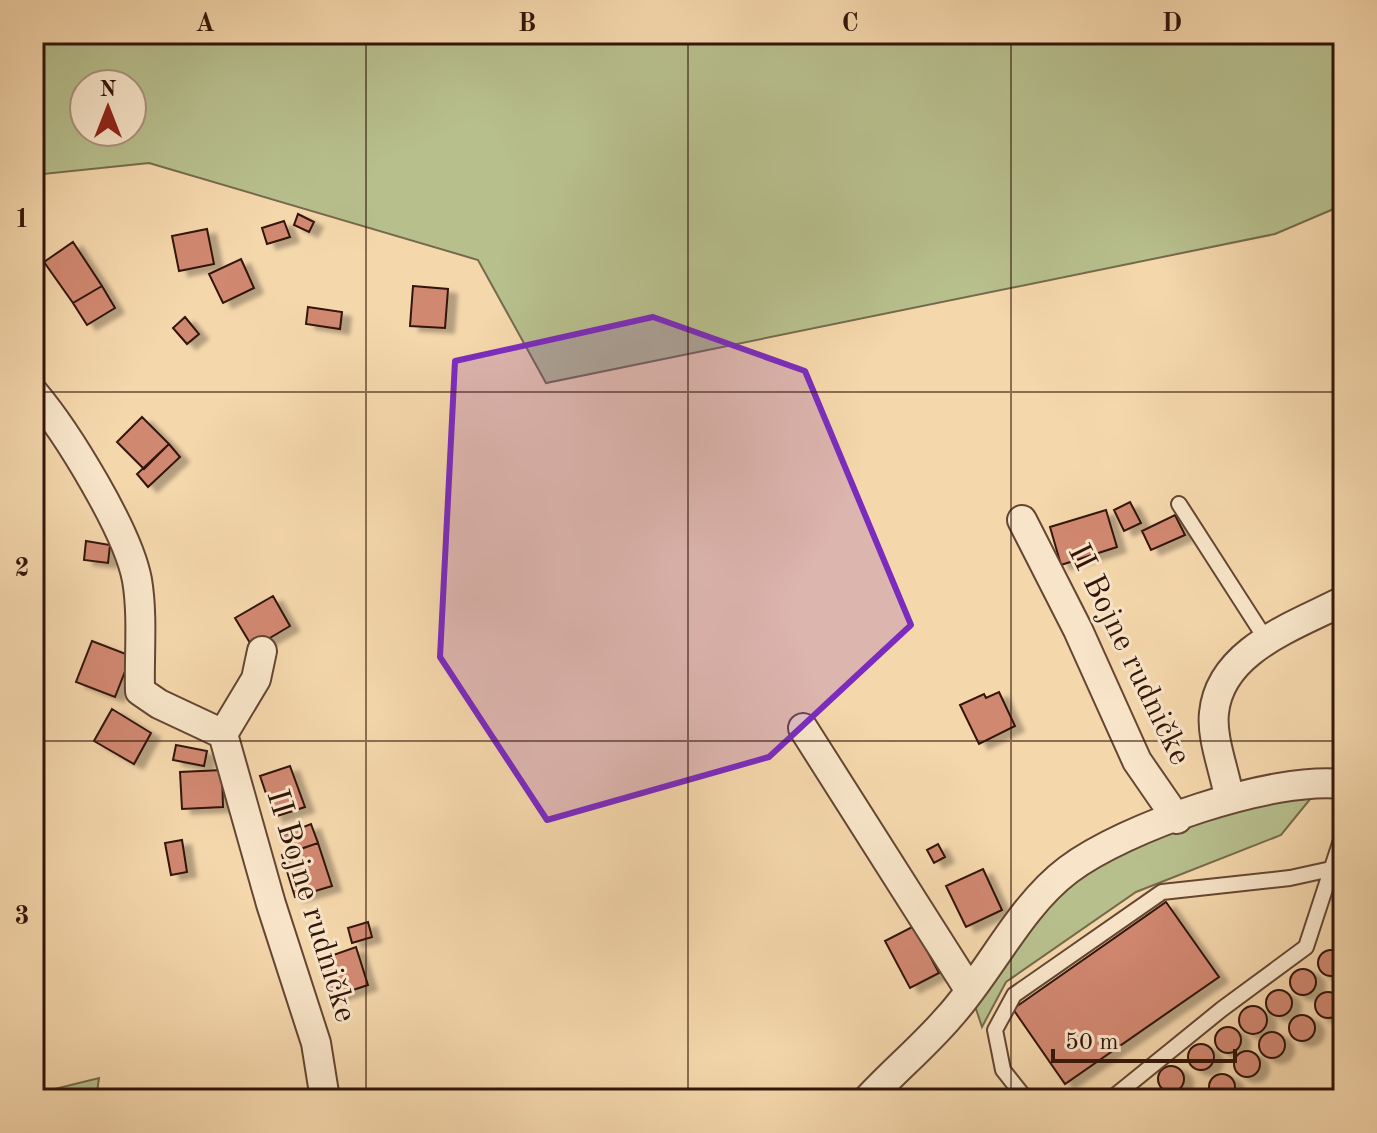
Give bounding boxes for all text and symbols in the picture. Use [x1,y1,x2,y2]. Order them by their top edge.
text: A [195,11,215,37]
text: B [518,11,536,37]
text: C [841,11,859,37]
text: D [1162,11,1182,37]
north arrow [68,68,148,148]
text: N [100,79,117,101]
text: 1 [14,207,30,233]
street label: II Bojne rudničke [1061,539,1195,771]
text: 2 [14,556,30,582]
street label: II Bojne rudničke [259,786,361,1026]
text: 3 [14,904,30,930]
scale bar [1053,1013,1235,1063]
text: 50 m [1065,1031,1119,1055]

